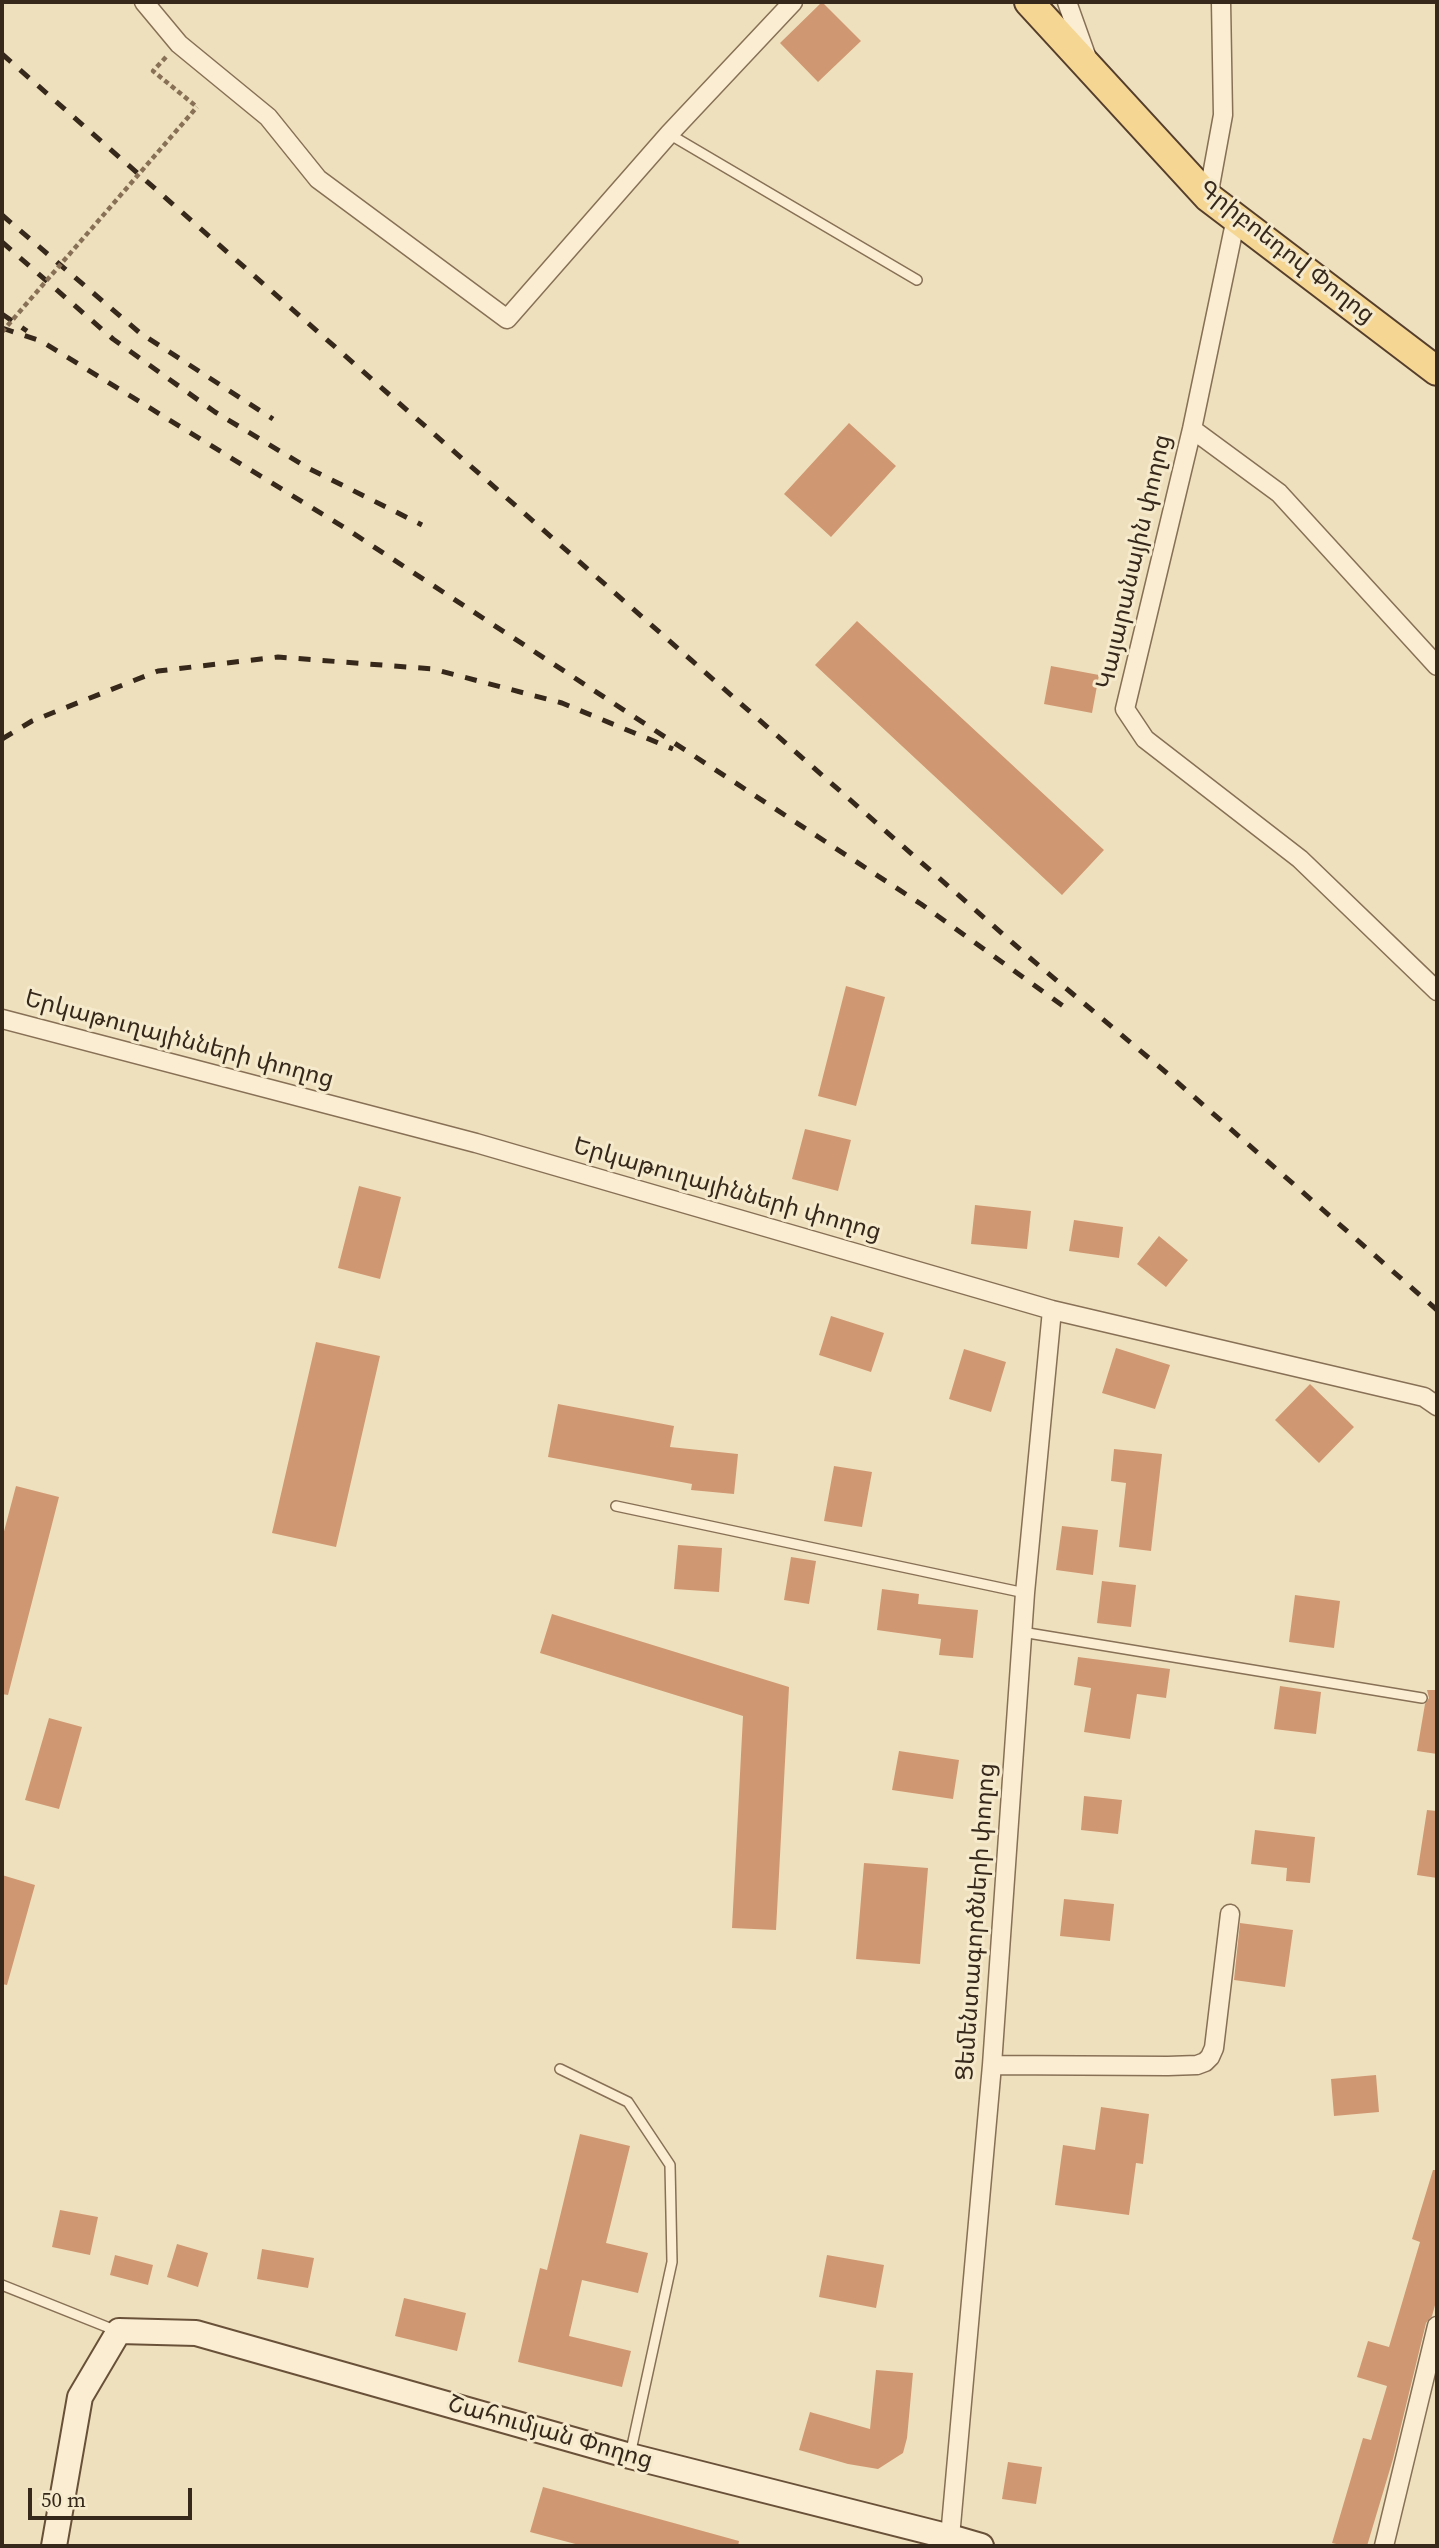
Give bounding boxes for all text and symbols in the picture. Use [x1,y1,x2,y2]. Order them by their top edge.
street label: Գրիբոեդով Փողոց [1192,175,1380,331]
street label: Կայարանային փողոց [1092,432,1178,692]
street label: Երկաթուղայինների փողոց [21,985,337,1095]
street label: Երկաթուղայինների փողոց [570,1132,884,1248]
street label: Ցեմենտագործների փողոց [952,1762,1002,2082]
street label: Շահումյան Փողոց [444,2390,656,2476]
scale bar [32,2474,196,2518]
text: 50 m [41,2485,86,2514]

